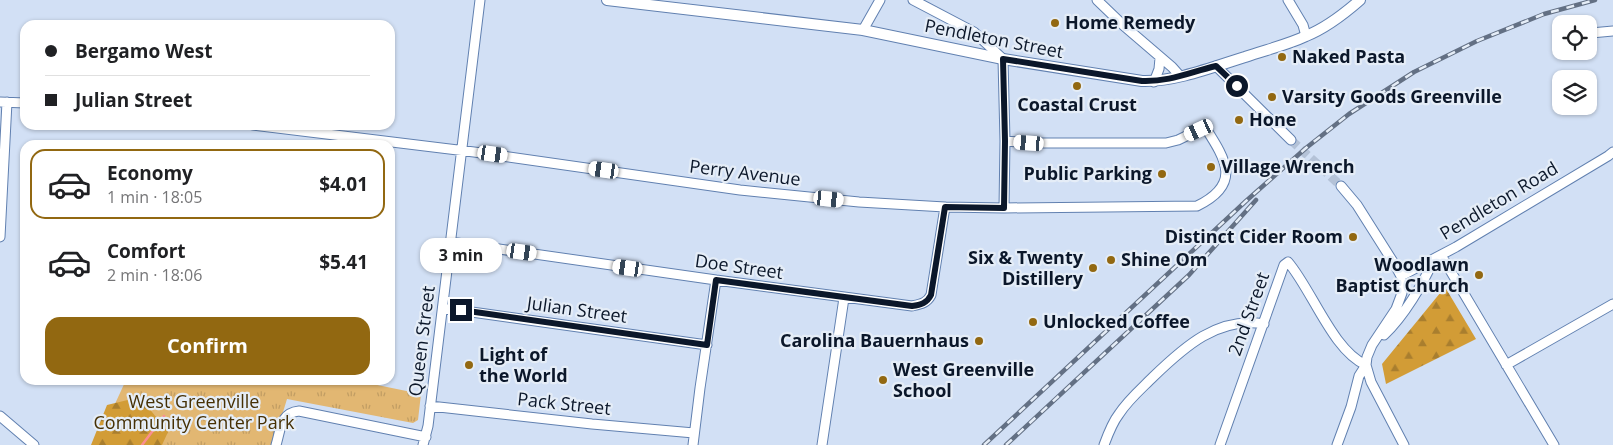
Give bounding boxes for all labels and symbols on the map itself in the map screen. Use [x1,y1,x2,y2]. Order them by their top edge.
place label: Home Remedy [1065,10,1196,34]
street label: Pendleton Street [923,13,1066,63]
marker: Home Remedy [1049,17,1061,29]
place label: Naked Pasta [1292,44,1405,68]
marker: Naked Pasta [1276,51,1288,63]
route start [1226,75,1248,97]
marker: Coastal Crust [1071,80,1083,92]
place label: Varsity Goods Greenville [1282,84,1502,108]
marker: Varsity Goods Greenville [1266,91,1278,103]
place label: Coastal Crust [1017,92,1137,116]
place label: Hone [1249,107,1296,131]
marker: Hone [1233,114,1245,126]
car [1182,117,1215,143]
car [1013,134,1044,152]
car [477,144,508,164]
street label: Perry Avenue [688,153,802,191]
place label: Village Wrench [1221,154,1355,178]
street label: Pendleton Road [1435,155,1562,245]
car [588,160,619,180]
place label: Public Parking [1024,161,1152,185]
marker: Village Wrench [1205,161,1217,173]
marker: Public Parking [1156,168,1168,180]
car [813,190,844,208]
place label: Distinct Cider Room [1165,224,1343,248]
marker: Distinct Cider Room [1347,231,1359,243]
callout: 3 min [420,238,502,272]
car [506,242,537,262]
place label: Six & Twenty Distillery [968,245,1084,290]
place label: Shine Om [1121,247,1207,271]
street label: Doe Street [693,248,785,284]
place label: Woodlawn Baptist Church [1336,252,1469,297]
marker: Shine Om [1105,254,1117,266]
car [612,258,643,278]
marker: Six & Twenty Distillery [1087,262,1099,274]
street label: 2nd Street [1222,269,1274,359]
marker: Woodlawn Baptist Church [1473,269,1485,281]
street label: Queen Street [402,284,440,398]
street label: Julian Street [524,290,629,328]
route end [450,299,472,321]
place label: Unlocked Coffee [1043,309,1190,333]
marker: Unlocked Coffee [1027,316,1039,328]
place label: Carolina Bauernhaus [780,328,969,352]
marker: Carolina Bauernhaus [973,335,985,347]
place label: Light of the World [479,342,568,387]
place label: West Greenville School [893,357,1034,402]
marker: Light of the World [463,359,475,371]
marker: West Greenville School [877,374,889,386]
street label: Pack Street [516,386,612,420]
park label: West Greenville Community Center Park [94,389,295,434]

